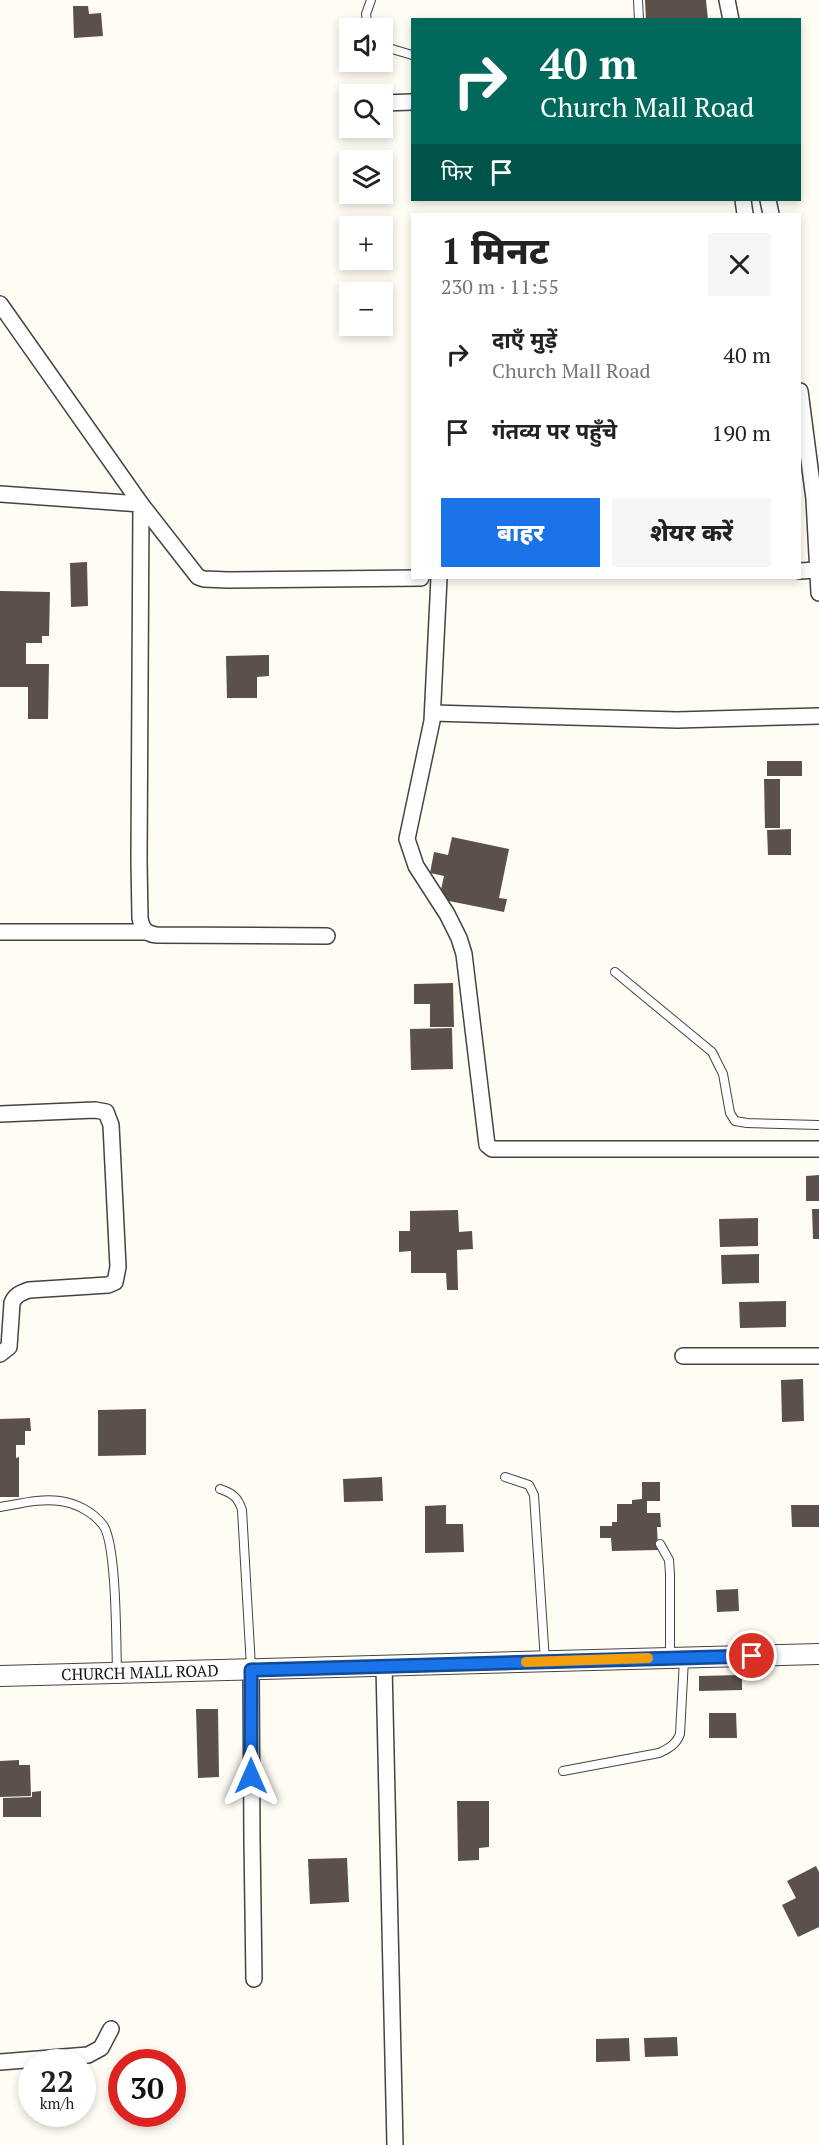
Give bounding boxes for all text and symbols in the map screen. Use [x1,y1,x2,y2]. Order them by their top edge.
map controls [339,18,393,336]
button: sound [339,18,393,72]
text: 40 m [540,35,638,91]
icon: right [441,42,519,120]
button: search [339,84,393,138]
text: Church Mall Road [540,89,754,125]
button: layers [339,150,393,204]
icon: arrive [485,156,518,189]
text: फिर [441,157,473,186]
button: + [339,216,393,270]
text: 1 मिनट [441,227,549,274]
button: close [708,233,771,296]
text: 230 m · 11:55 [441,273,559,300]
button: − [339,282,393,336]
text: दाएँ मुड़ें [492,325,557,354]
icon: right [441,338,474,371]
text: 40 m [723,340,771,369]
text: Church Mall Road [492,357,651,384]
icon: arrive [441,416,474,449]
text: गंतव्य पर पहुँचे [492,416,617,445]
text: 190 m [711,418,771,447]
button: बाहर [441,498,600,567]
button: शेयर करें [612,498,771,567]
pin [726,1630,777,1681]
icon: arrive [735,1639,768,1672]
street label: CHURCH MALL ROAD [61,1659,219,1685]
position arrow [219,1744,283,1808]
speed limit sign: 30 [108,2049,186,2127]
text: 22 [40,2061,74,2101]
text: km/h [40,2093,74,2113]

